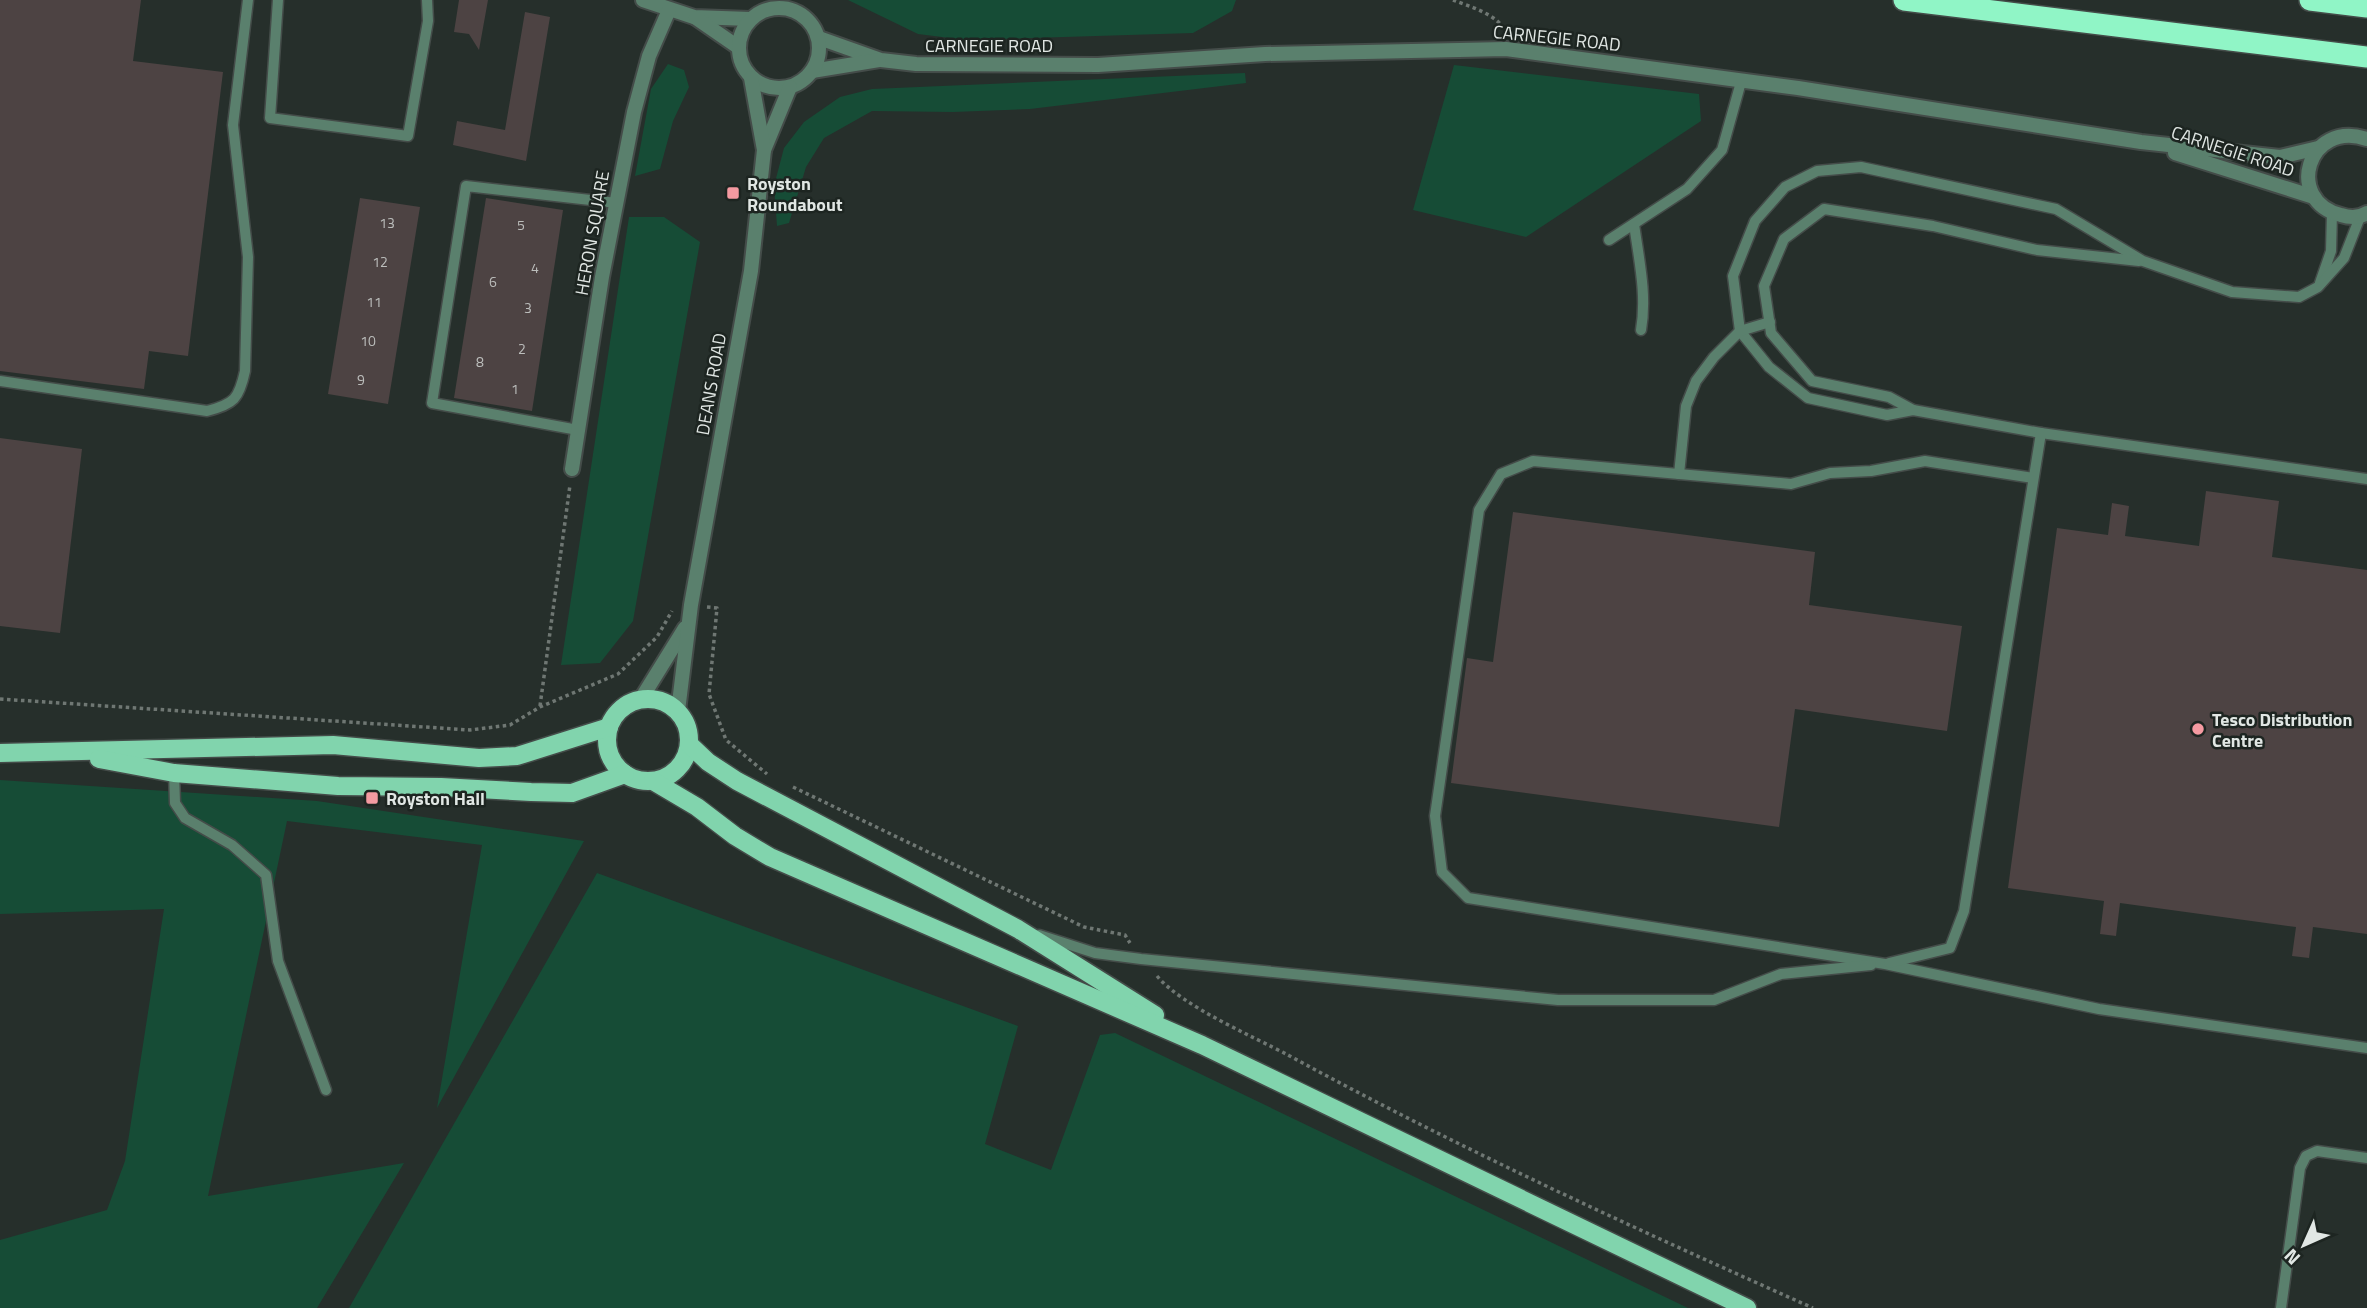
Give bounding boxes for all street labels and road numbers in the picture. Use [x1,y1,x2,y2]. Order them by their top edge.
street label: CARNEGIE ROAD [1492,18,1622,58]
street label: CARNEGIE ROAD [925,32,1053,59]
street label: CARNEGIE ROAD [2168,118,2298,184]
street label: HERON SQUARE [568,169,616,297]
street label: DEANS ROAD [689,331,733,437]

